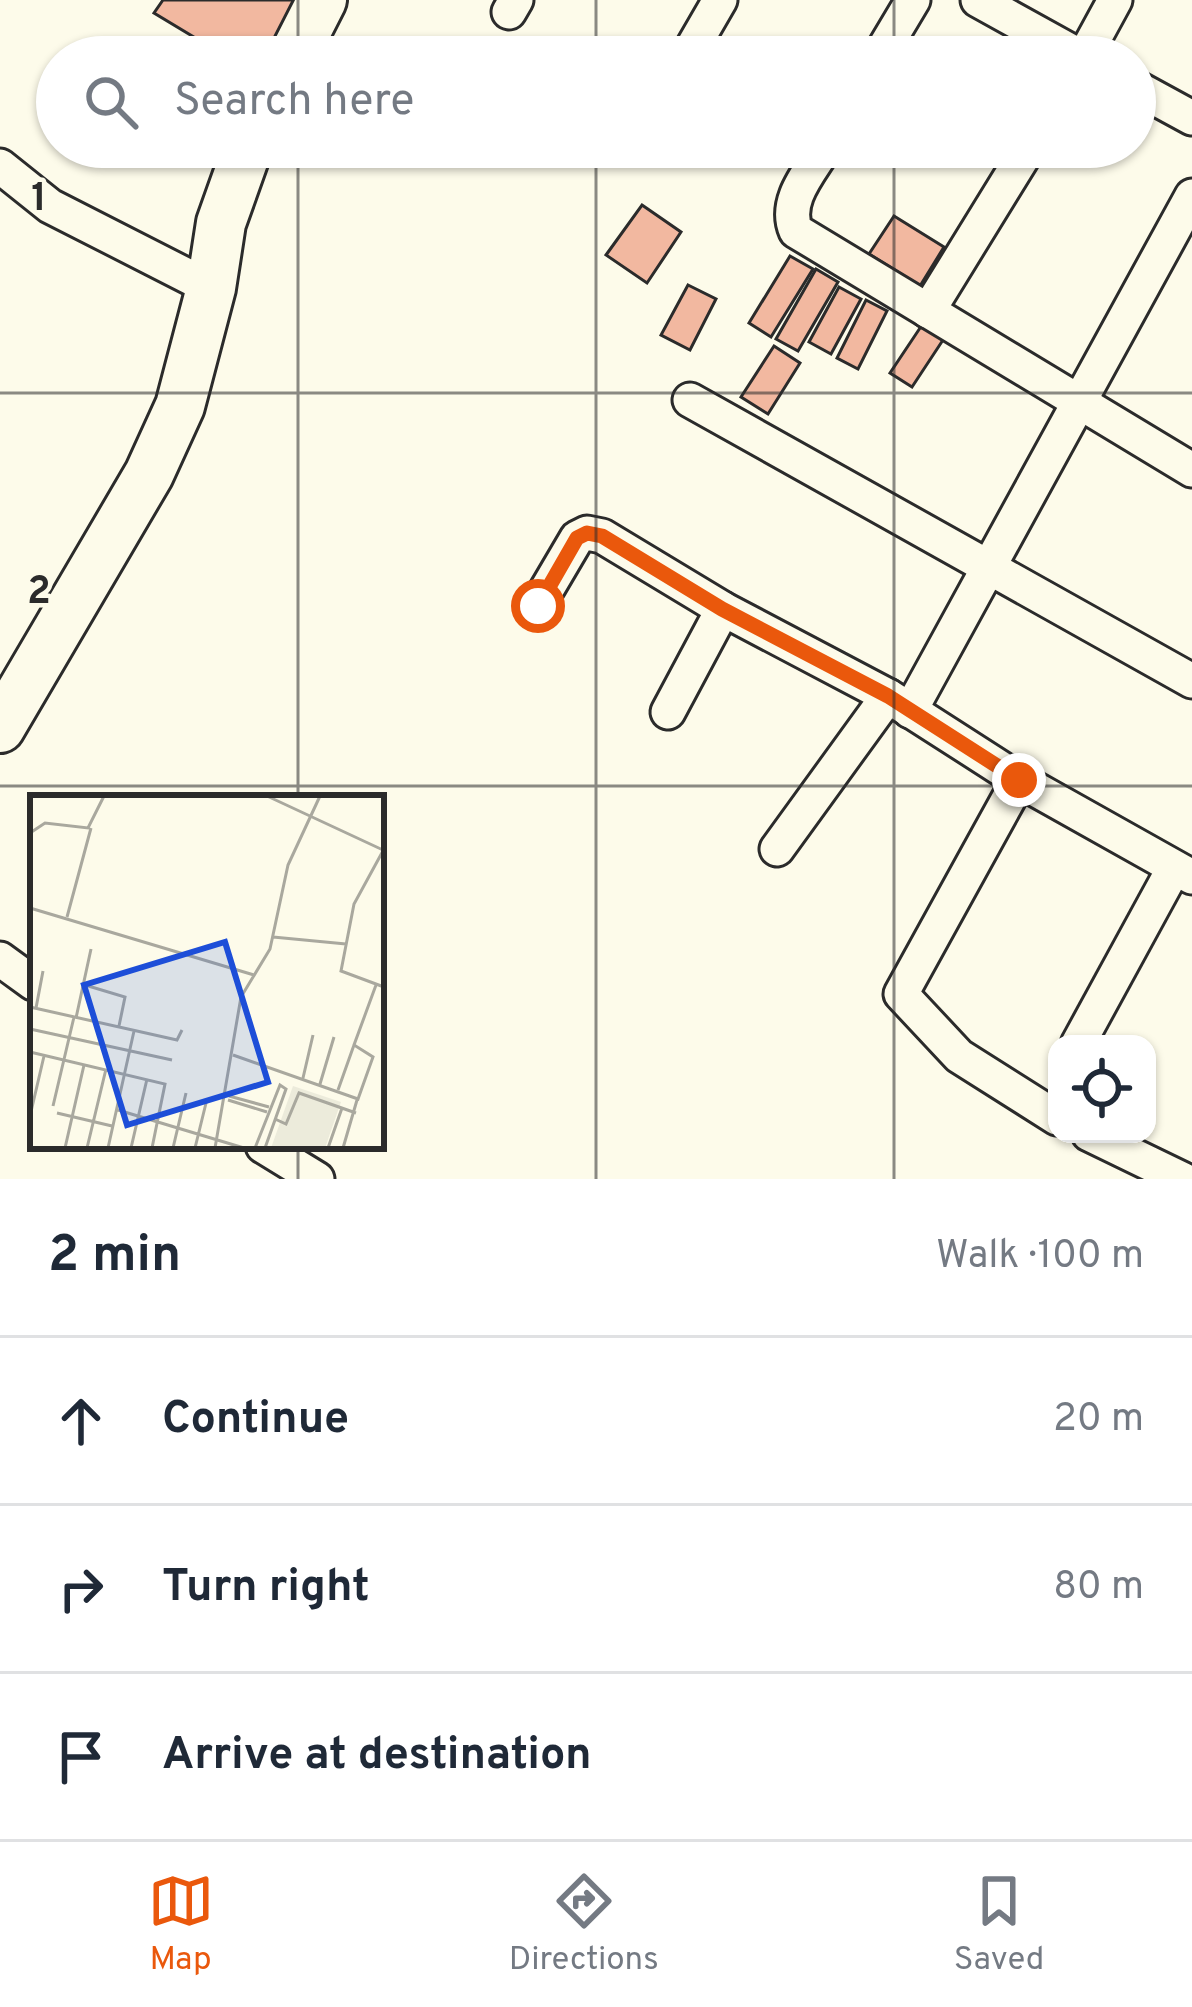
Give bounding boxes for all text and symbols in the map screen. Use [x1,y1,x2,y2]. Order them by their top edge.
search box [36,36,1156,168]
icon: search [78,69,144,135]
text: Search here [174,74,414,131]
text: 1 [31,176,47,225]
text: 2 [27,569,51,618]
route start [511,579,565,633]
route end [992,753,1046,807]
inset map [30,795,384,1149]
map controls [1048,1035,1156,1143]
button: locate [1048,1035,1156,1143]
text: 2 min [48,1225,181,1290]
text: Walk · 100 m [936,1233,1144,1282]
icon: ahead [48,1388,114,1454]
text: Continue [162,1392,349,1449]
text: 20 m [1053,1396,1144,1445]
icon: right [48,1556,114,1622]
text: Turn right [162,1560,370,1617]
text: 80 m [1053,1564,1144,1613]
icon: arrive [48,1724,114,1790]
text: Arrive at destination [162,1728,592,1785]
tab: Map [148,1868,214,1982]
tab: Directions [509,1868,659,1982]
tab: Saved [954,1868,1044,1982]

